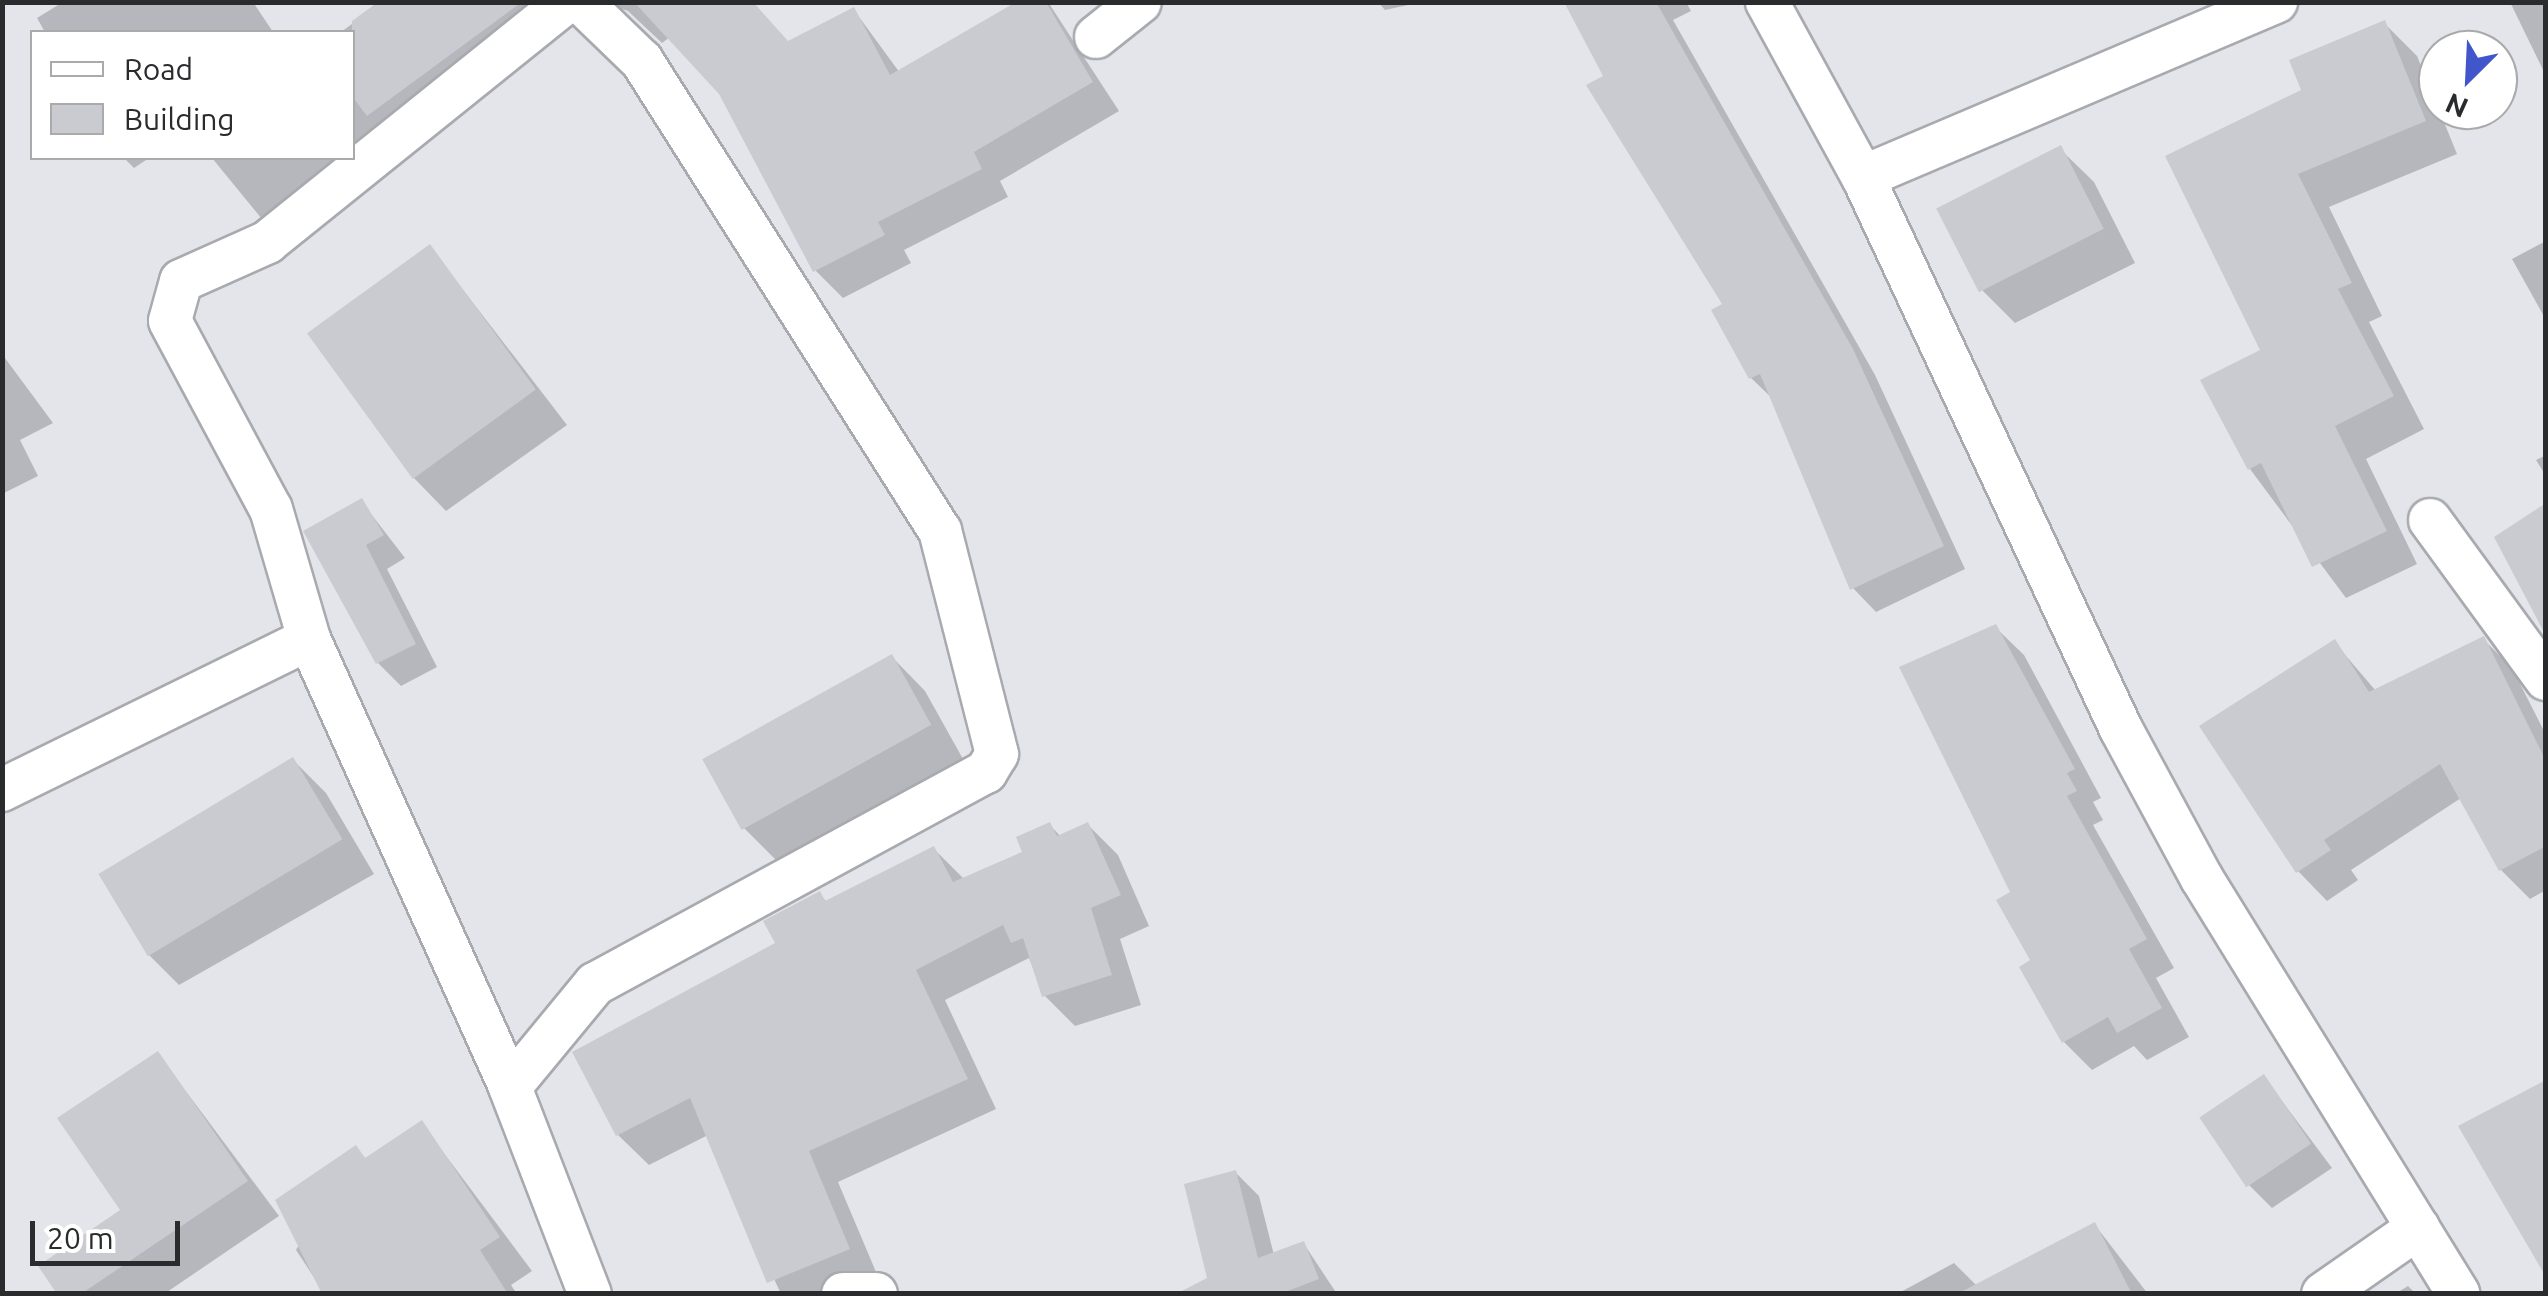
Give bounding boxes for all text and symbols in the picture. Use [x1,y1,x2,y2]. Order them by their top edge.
legend [30,30,355,160]
north arrow [2418,30,2518,130]
text: Road [124,52,193,86]
text: N [2441,88,2472,124]
text: Building [124,102,235,136]
scale bar [35,1201,185,1263]
text: 20 m [47,1221,114,1255]

